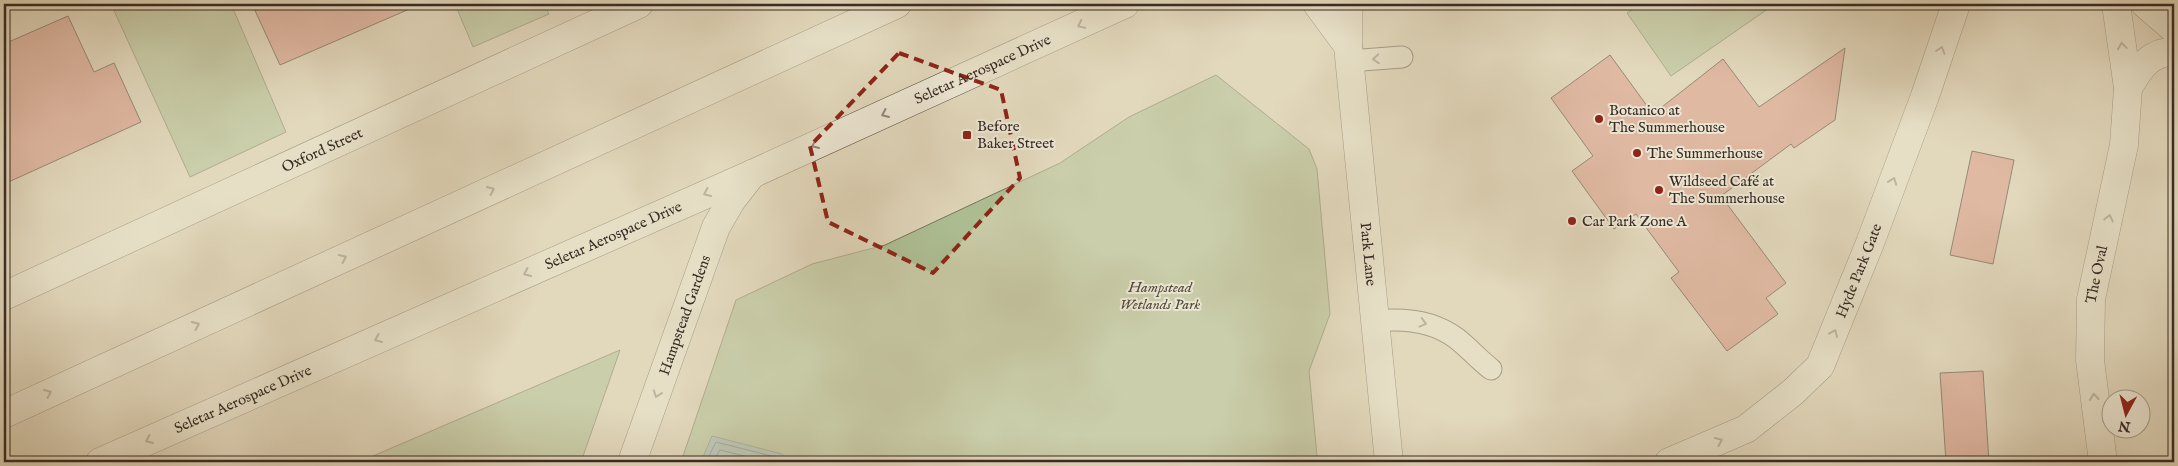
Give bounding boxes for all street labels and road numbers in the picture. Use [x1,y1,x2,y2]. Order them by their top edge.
street label: Seletar Aerospace Drive [911,30,1054,109]
street label: Oxford Street [279,123,366,177]
street label: Seletar Aerospace Drive [542,197,685,274]
street label: Park Lane [1355,221,1381,287]
street label: Hyde Park Gate [1832,221,1886,321]
street label: The Oval [2081,243,2112,305]
street label: Hampstead Gardens [655,253,715,378]
street label: Seletar Aerospace Drive [171,361,315,438]

